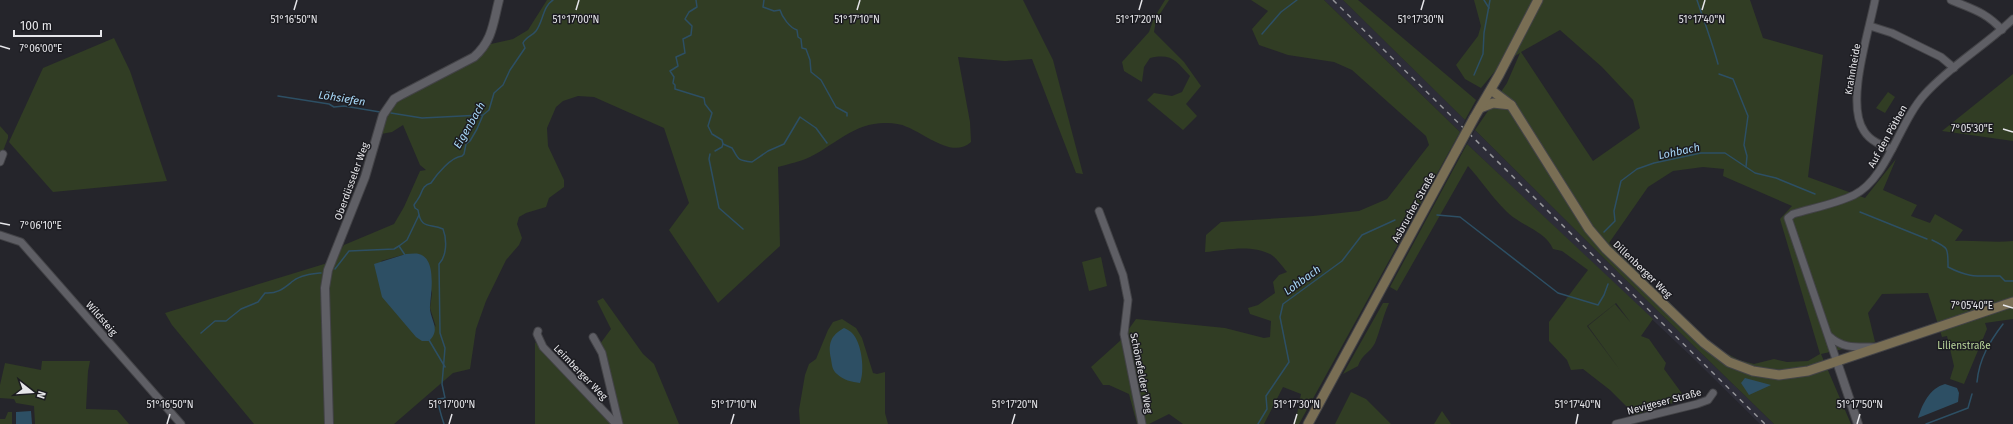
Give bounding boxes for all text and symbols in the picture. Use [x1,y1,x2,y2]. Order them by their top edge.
scale bar [14,12,101,38]
text: 51°16'50"N [270,14,318,26]
text: 51°17'00"N [553,14,599,26]
text: 51°17'10"N [834,14,880,26]
text: 51°17'20"N [1116,14,1162,26]
text: 51°17'30"N [1398,14,1444,26]
text: 51°17'40"N [1679,14,1725,26]
text: 100 m [20,19,52,33]
street label: Krahnheide [1843,42,1863,96]
text: 7°06'00"E [20,43,62,55]
water label: Löhsiefen [318,88,366,109]
water label: Eigenbach [451,100,488,151]
street label: Auf den Pöthen [1866,103,1910,170]
text: 7°05'30"E [1951,123,1993,135]
street label: Oberdüsseler Weg [332,140,372,222]
water label: Lohbach [1657,141,1701,162]
street label: Asbrucher Straße [1390,170,1438,245]
text: 7°06'10"E [20,220,62,232]
street label: Dillenberger Weg [1610,239,1675,301]
water label: Lohbach [1281,263,1323,298]
street label: Wildsteig [83,299,120,339]
text: 7°05'40"E [1951,300,1993,312]
street label: Schönefelder Weg [1127,332,1155,415]
park label: Lilienstraße [1937,340,1991,352]
street label: Leimberger Weg [551,342,610,404]
north arrow [12,372,52,412]
street label: Nevigeser Straße [1626,386,1703,418]
text: N [34,389,48,400]
text: 51°16'50"N [146,399,194,411]
text: 51°17'00"N [429,399,475,411]
text: 51°17'10"N [711,399,757,411]
text: 51°17'20"N [992,399,1038,411]
text: 51°17'30"N [1274,399,1320,411]
text: 51°17'40"N [1555,399,1601,411]
text: 51°17'50"N [1837,399,1883,411]

